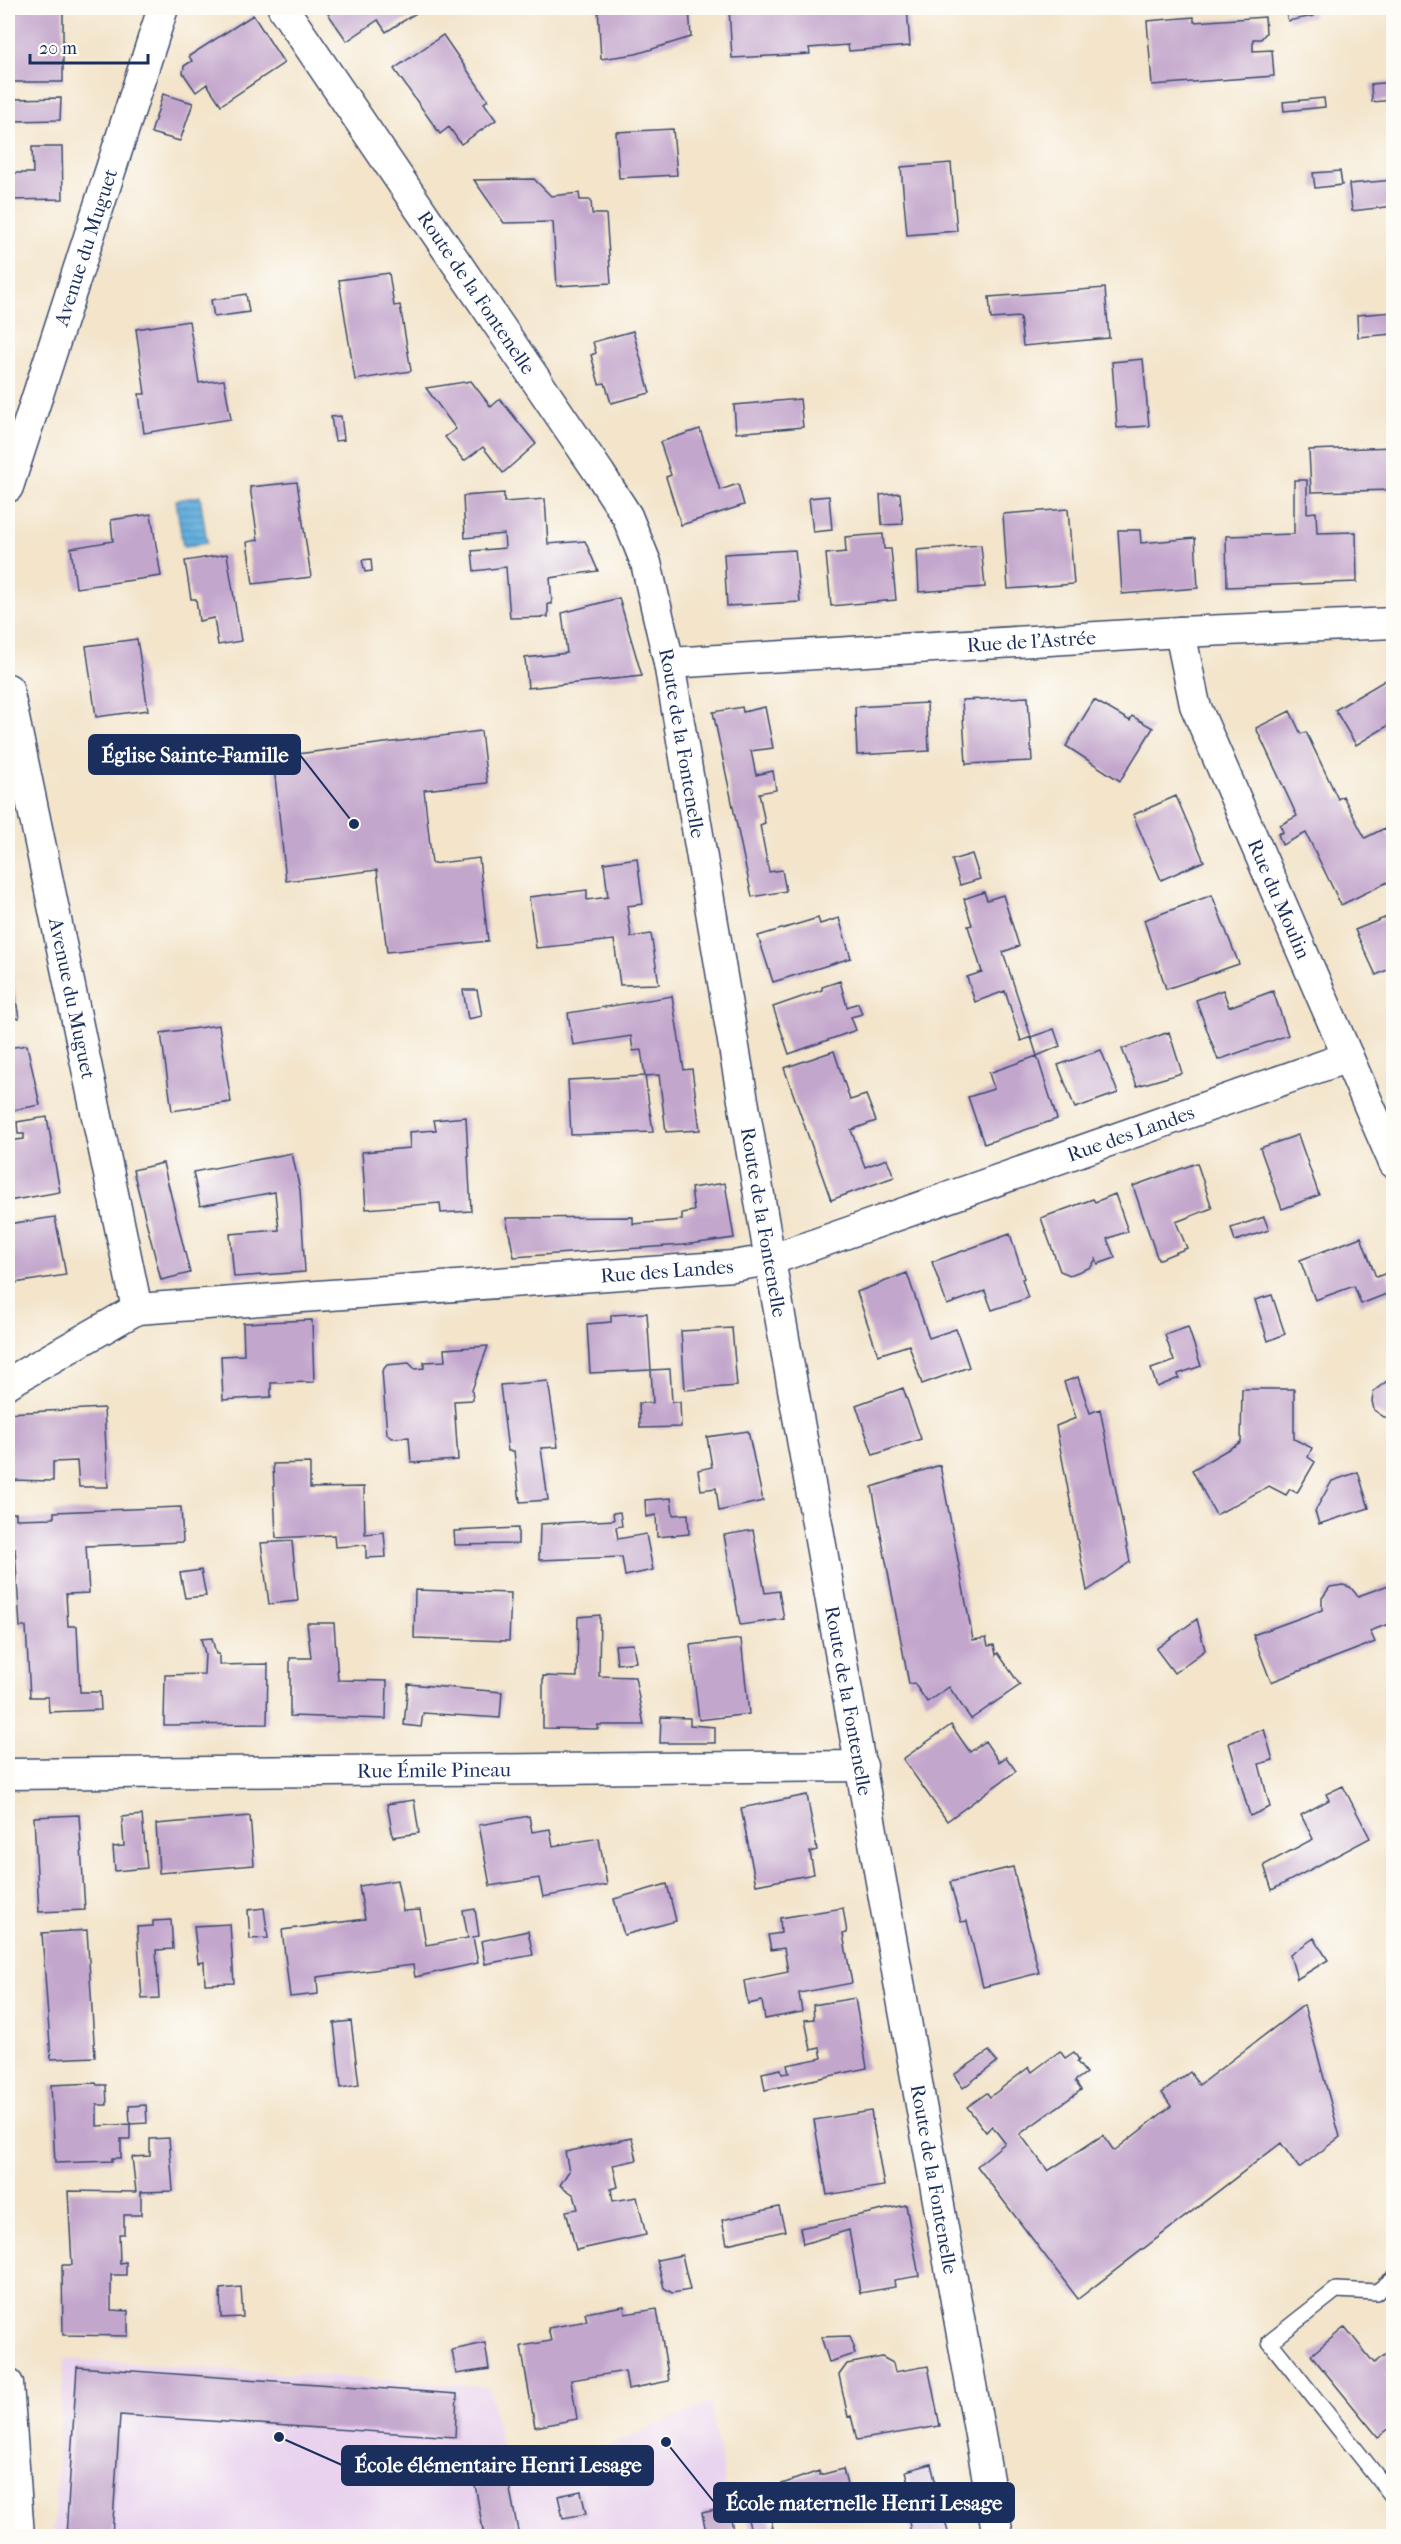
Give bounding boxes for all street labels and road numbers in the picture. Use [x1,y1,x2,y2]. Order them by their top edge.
street label: Avenue du Muguet [50,166,122,330]
street label: Route de la Fontenelle [412,207,540,379]
street label: Rue de l'Astrée [966,626,1097,657]
street label: Route de la Fontenelle [654,646,709,840]
street label: Rue du Moulin [1243,836,1315,963]
street label: Avenue du Muguet [44,915,100,1081]
street label: Rue des Landes [1064,1101,1197,1167]
street label: Route de la Fontenelle [736,1126,791,1319]
street label: Rue des Landes [600,1255,734,1288]
street label: Route de la Fontenelle [820,1604,877,1798]
street label: Rue Émile Pineau [357,1758,512,1783]
street label: Route de la Fontenelle [905,2082,962,2276]

